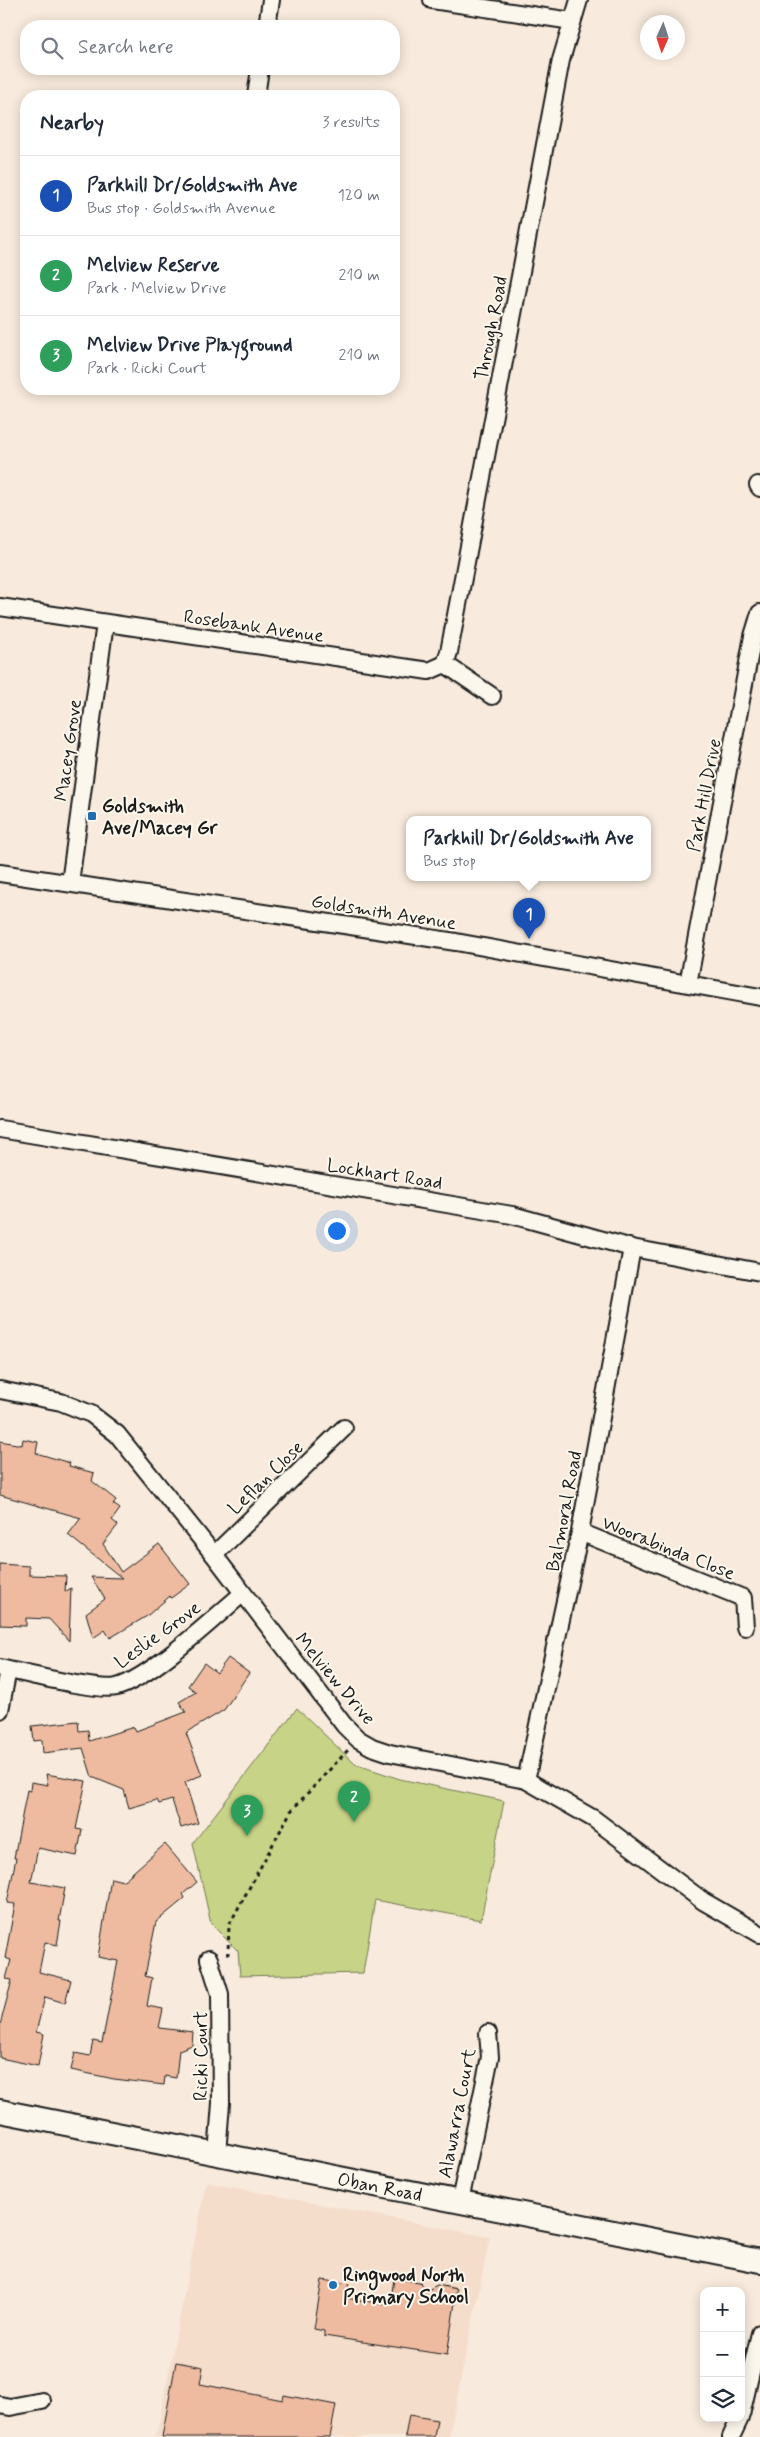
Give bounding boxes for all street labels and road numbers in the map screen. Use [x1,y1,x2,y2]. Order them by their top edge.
street label: Through Road [469,274,515,383]
street label: Rosebank Avenue [182,604,326,649]
street label: Macey Grove [49,697,88,803]
street label: Park Hill Drive [681,736,728,854]
street label: Goldsmith Avenue [309,889,458,936]
street label: Lockhart Road [325,1153,444,1196]
street label: Leflan Close [223,1436,309,1521]
street label: Balmoral Road [541,1449,588,1574]
street label: Woorabinda Close [598,1510,739,1586]
street label: Leslie Grove [110,1596,206,1675]
street label: Melview Drive [289,1628,381,1730]
street label: Ricki Court [189,2011,214,2101]
street label: Alawarra Court [433,2046,482,2180]
street label: Oban Road [335,2167,424,2208]

